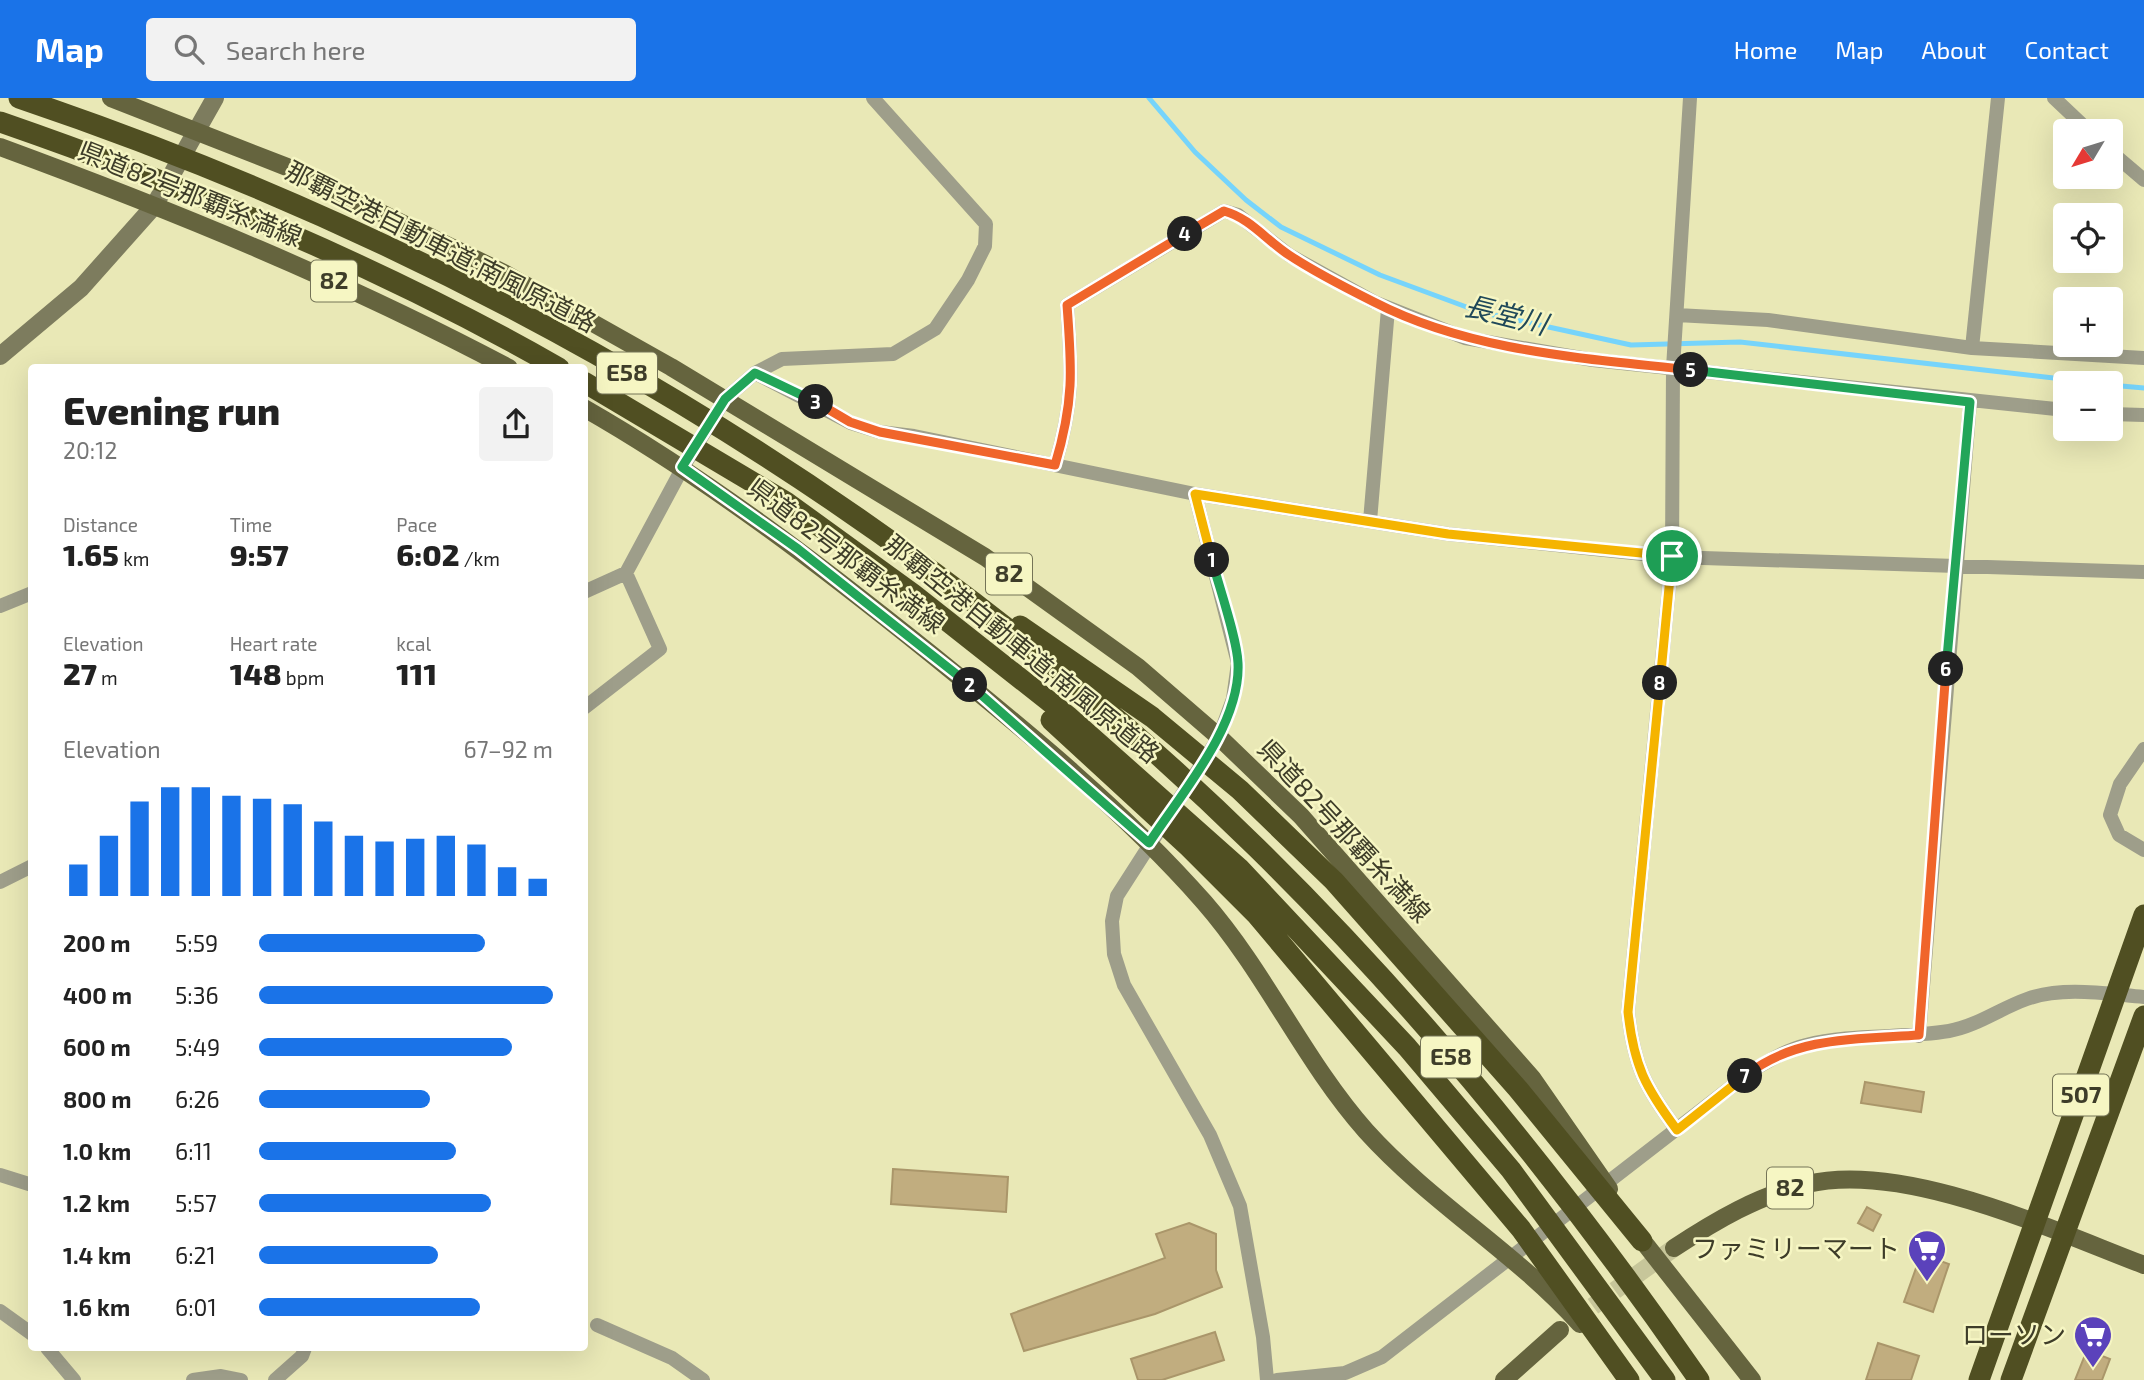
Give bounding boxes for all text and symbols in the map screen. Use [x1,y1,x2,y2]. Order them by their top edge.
search box [146,18,636,81]
text: Map [35,29,104,69]
icon: search [170,30,208,68]
text: Search here [226,34,365,65]
text: Home [1734,35,1797,64]
text: Map [1835,35,1883,64]
text: About [1921,35,1987,64]
text: Contact [2025,35,2109,64]
north arrow [2053,119,2123,189]
map controls [2053,119,2123,441]
street label: 県道82号那覇糸満線 [74,134,307,252]
street label: 那覇空港自動車道;南風原道路 [281,154,602,338]
button: locate [2053,203,2123,273]
pin: 4 [1168,216,1202,252]
text: 4 [1178,222,1191,245]
road number: 82 [311,260,357,302]
water label: 長堂川 [1461,287,1554,341]
button: + [2053,287,2123,357]
road number: E58 [597,352,657,394]
pin: 5 [1674,352,1708,388]
text: 5 [1685,358,1696,381]
button: − [2053,371,2123,441]
pin: 3 [798,384,834,420]
text: Evening run [63,387,280,433]
button: share [479,387,553,461]
text: 3 [810,390,821,413]
text: 20:12 [63,436,117,464]
street label: 県道82号那覇糸満線 [742,471,951,639]
text: Distance [63,513,138,536]
text: Time [230,513,272,536]
text: Pace [396,513,437,536]
pin [1642,526,1702,586]
street label: 那覇空港自動車道;南風原道路 [879,527,1166,768]
text: 1.65 [63,536,119,572]
text: 9:57 [230,536,289,572]
text: 6:02 [396,536,459,572]
icon: arrive [1653,537,1691,575]
pin: 1 [1194,542,1230,578]
text: km [119,547,149,570]
text: /km [459,547,500,570]
text: 1 [1207,548,1216,571]
road number: 82 [986,554,1032,594]
text: Elevation [63,632,144,655]
text: Heart rate [230,632,318,655]
text: kcal [396,632,431,655]
pin: 6 [1928,652,1964,686]
text: 27 [63,655,97,691]
text: 148 [230,655,282,691]
text: 111 [396,655,437,691]
text: 6 [1940,657,1951,680]
text: m [97,666,118,689]
text: bpm [282,666,324,689]
pin: 8 [1642,666,1678,700]
pin: 2 [953,668,988,702]
text: 8 [1654,671,1665,694]
text: 2 [964,673,975,696]
street label: 県道82号那覇糸満線 [1252,732,1438,928]
text: Elevation [63,735,161,763]
text: 67–92 m [464,735,553,763]
text: 200 m [63,929,131,957]
text: 5:59 [175,929,218,957]
text: 400 m [63,981,132,1009]
text: 5:36 [175,981,219,1009]
text: 600 m [63,1033,131,1061]
text: 5:49 [175,1033,220,1061]
road number: E58 [1421,1037,1481,1077]
pin: 7 [1728,1058,1762,1094]
text: 7 [1739,1064,1750,1087]
road number: 507 [2053,1074,2109,1115]
text: 800 m [63,1085,132,1113]
text: 6:26 [175,1085,220,1113]
text: 1.0 km [63,1137,131,1165]
text: 6:11 [175,1137,212,1165]
road number: 82 [1767,1168,1813,1208]
text: 1.2 km [63,1189,130,1217]
text: 5:57 [175,1189,217,1217]
supermarket icon: ファミリーマート [1906,1228,1948,1283]
place label: ファミリーマート [1692,1232,1900,1263]
text: 1.4 km [63,1241,131,1269]
text: 6:21 [175,1241,216,1269]
text: 1.6 km [63,1293,130,1321]
text: 6:01 [175,1293,217,1321]
supermarket icon: ローソン [2072,1314,2114,1369]
place label: ローソン [1962,1318,2066,1349]

